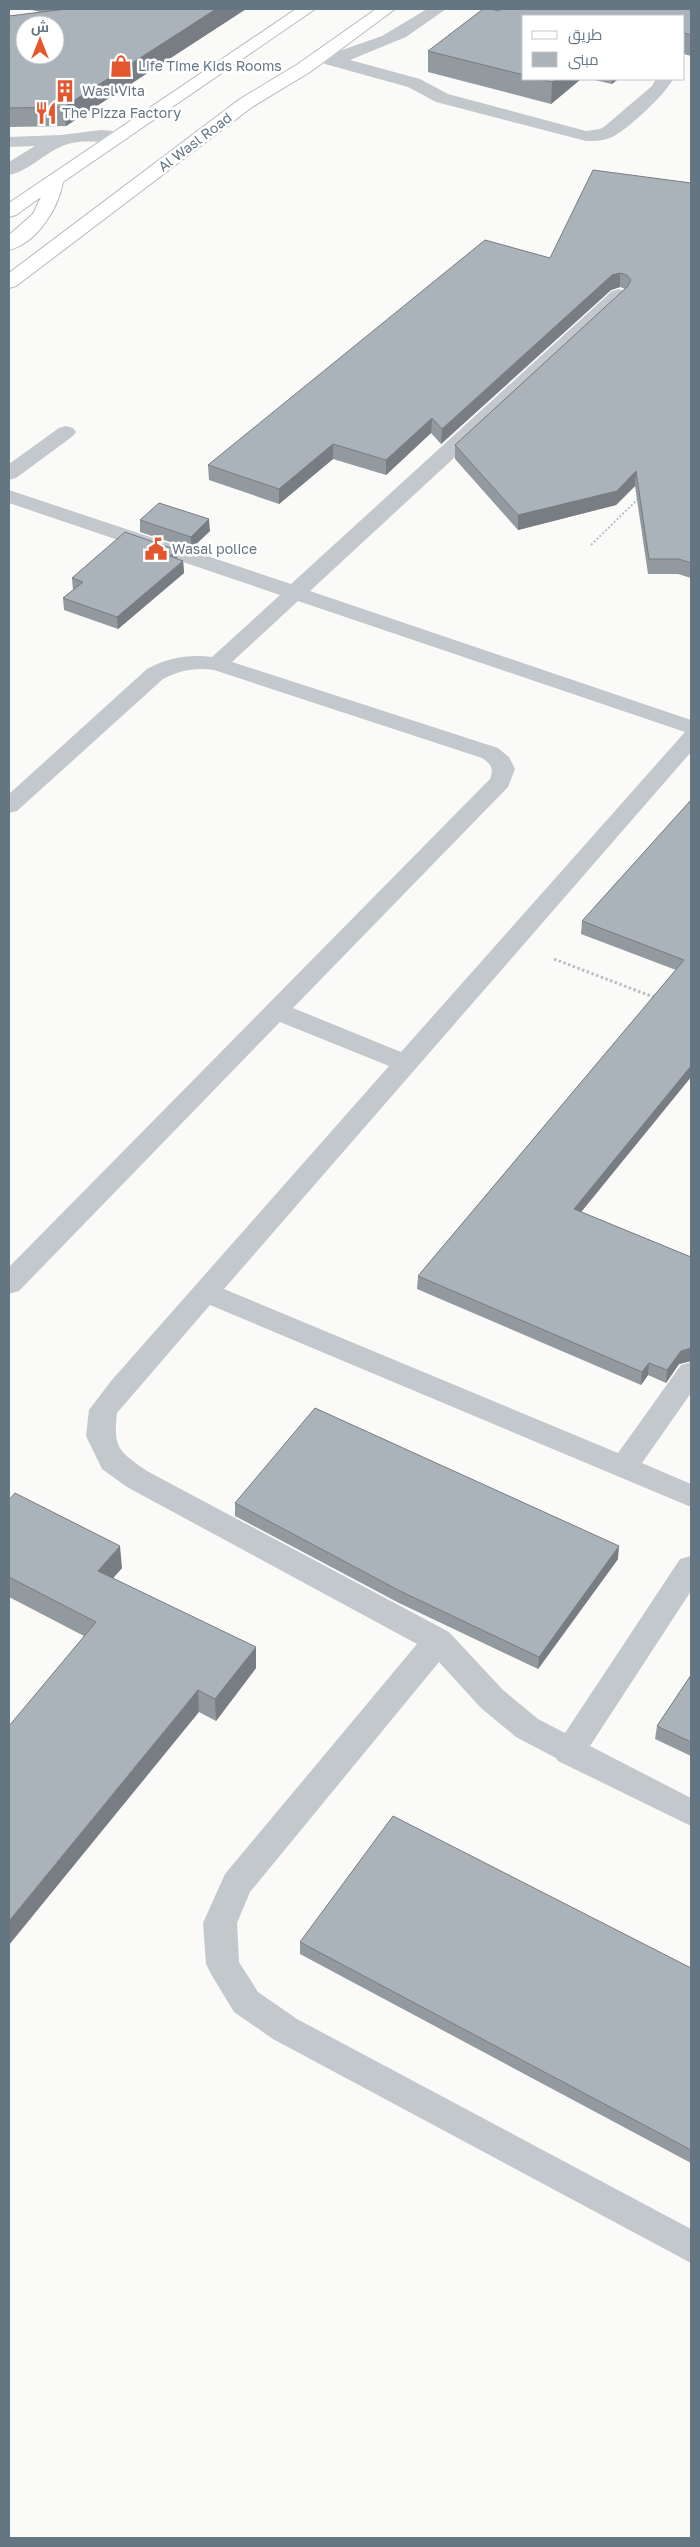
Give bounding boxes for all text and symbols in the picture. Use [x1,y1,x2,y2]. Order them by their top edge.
north arrow [15,15,65,65]
legend [522,15,685,80]
text: ش [31,18,49,36]
text: طريق [568,25,602,45]
text: مبنى [568,50,599,70]
shop icon: Life Time Kids Rooms [108,53,134,79]
place label: Life Time Kids Rooms [138,57,282,74]
building icon: Wasl Vita [52,78,78,104]
place label: Wasl Vita [82,82,145,99]
restaurant icon: The Pizza Factory [33,100,59,126]
place label: The Pizza Factory [62,104,181,121]
street label: Al Wasl Road [155,108,235,175]
public building icon: Wasal police [143,536,169,562]
place label: Wasal police [172,540,257,557]

